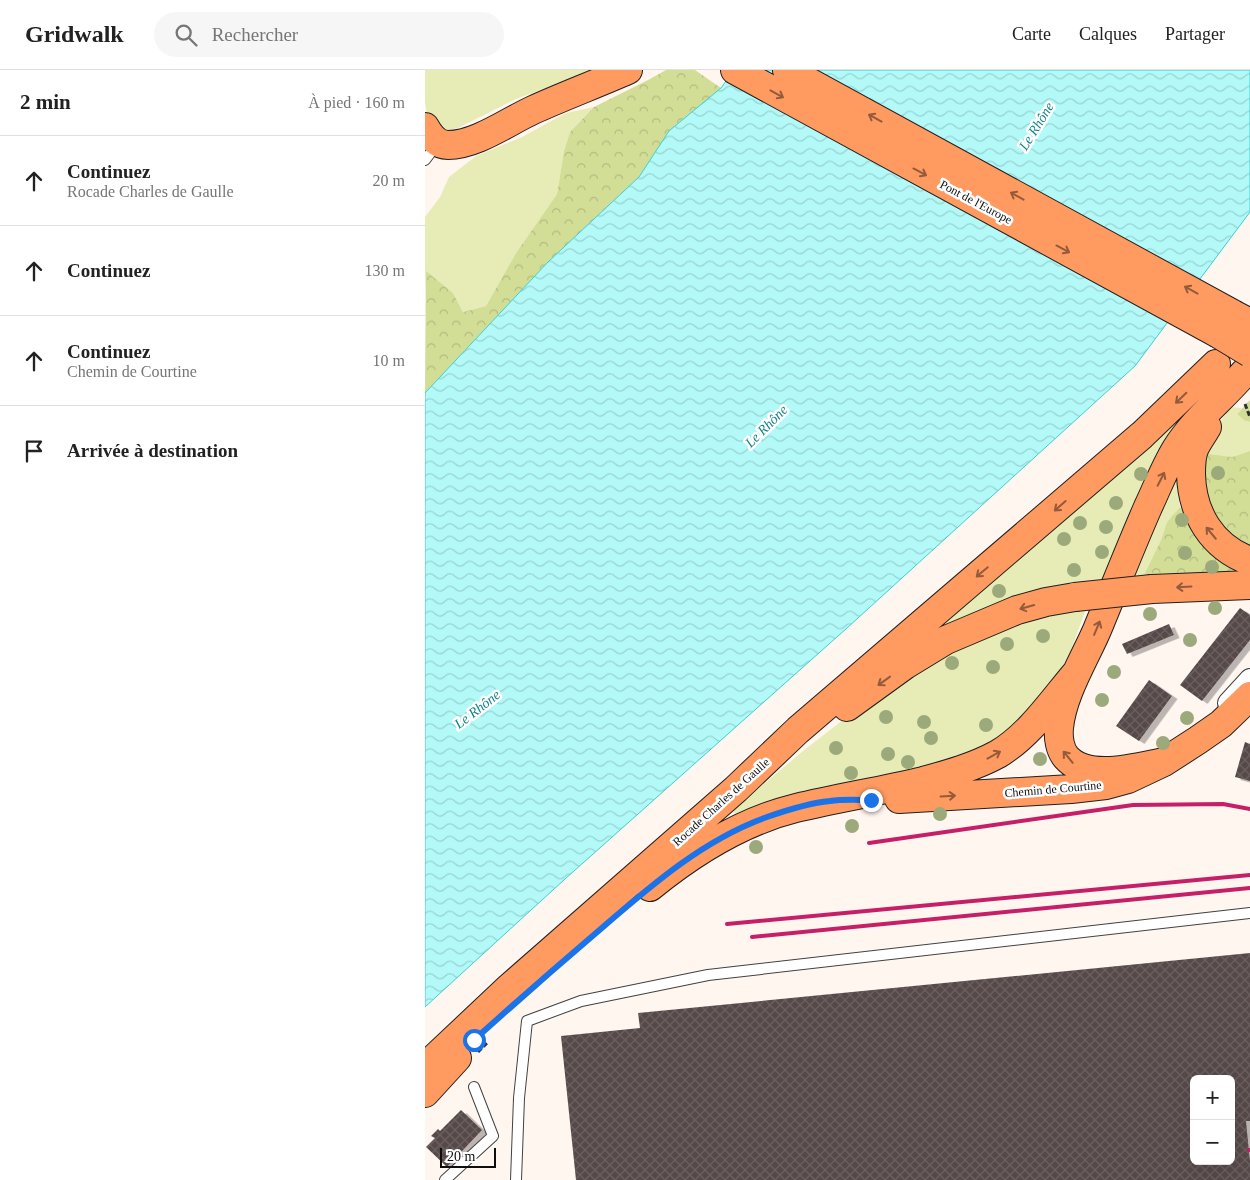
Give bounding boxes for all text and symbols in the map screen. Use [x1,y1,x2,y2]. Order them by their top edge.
search box [154,12,504,57]
text: Gridwalk [25,21,124,47]
icon: search [172,21,200,49]
text: Rechercher [212,24,298,45]
text: Carte [1012,24,1051,44]
text: Calques [1079,24,1137,44]
text: Partager [1165,24,1225,44]
one-way arrow [770,89,784,99]
text: 2 min [20,90,71,114]
text: À pied · 160 m [308,94,405,111]
water label: Le Rhône [1015,100,1057,154]
one-way arrow [867,113,882,123]
text: Continuez [67,161,150,182]
icon: ahead [20,167,48,195]
one-way arrow [912,167,927,177]
text: 20 m [373,172,405,189]
street label: Pont de l'Europe [938,177,1014,227]
text: Rocade Charles de Gaulle [67,183,234,200]
one-way arrow [1010,191,1025,200]
one-way arrow [1055,244,1070,254]
icon: ahead [20,257,48,285]
text: Continuez [67,260,150,281]
text: 130 m [365,262,405,279]
one-way arrow [1184,285,1198,295]
text: Continuez [67,341,150,362]
icon: ahead [20,347,48,375]
text: 10 m [373,352,405,369]
text: Chemin de Courtine [67,363,197,380]
one-way arrow [1175,392,1187,404]
water label: Le Rhône [742,402,790,451]
icon: arrive [20,437,48,465]
text: Arrivée à destination [67,440,238,461]
one-way arrow [1156,471,1166,486]
one-way arrow [1053,500,1066,511]
one-way arrow [1205,527,1217,540]
one-way arrow [976,566,989,577]
one-way arrow [1176,582,1192,592]
one-way arrow [1019,603,1035,612]
one-way arrow [1093,621,1103,636]
one-way arrow [877,676,891,686]
water label: Le Rhône [451,687,503,732]
one-way arrow [986,750,1001,759]
one-way arrow [1063,751,1074,764]
street label: Rocade Charles de Gaulle [670,755,772,849]
street label: Chemin de Courtine [1004,778,1102,800]
route end [860,789,883,812]
one-way arrow [940,792,956,801]
route start [463,1029,486,1052]
map controls [1190,1075,1235,1165]
button: + [1190,1075,1235,1120]
button: − [1190,1120,1235,1165]
scale bar [440,1145,496,1168]
text: 20 m [447,1149,475,1164]

